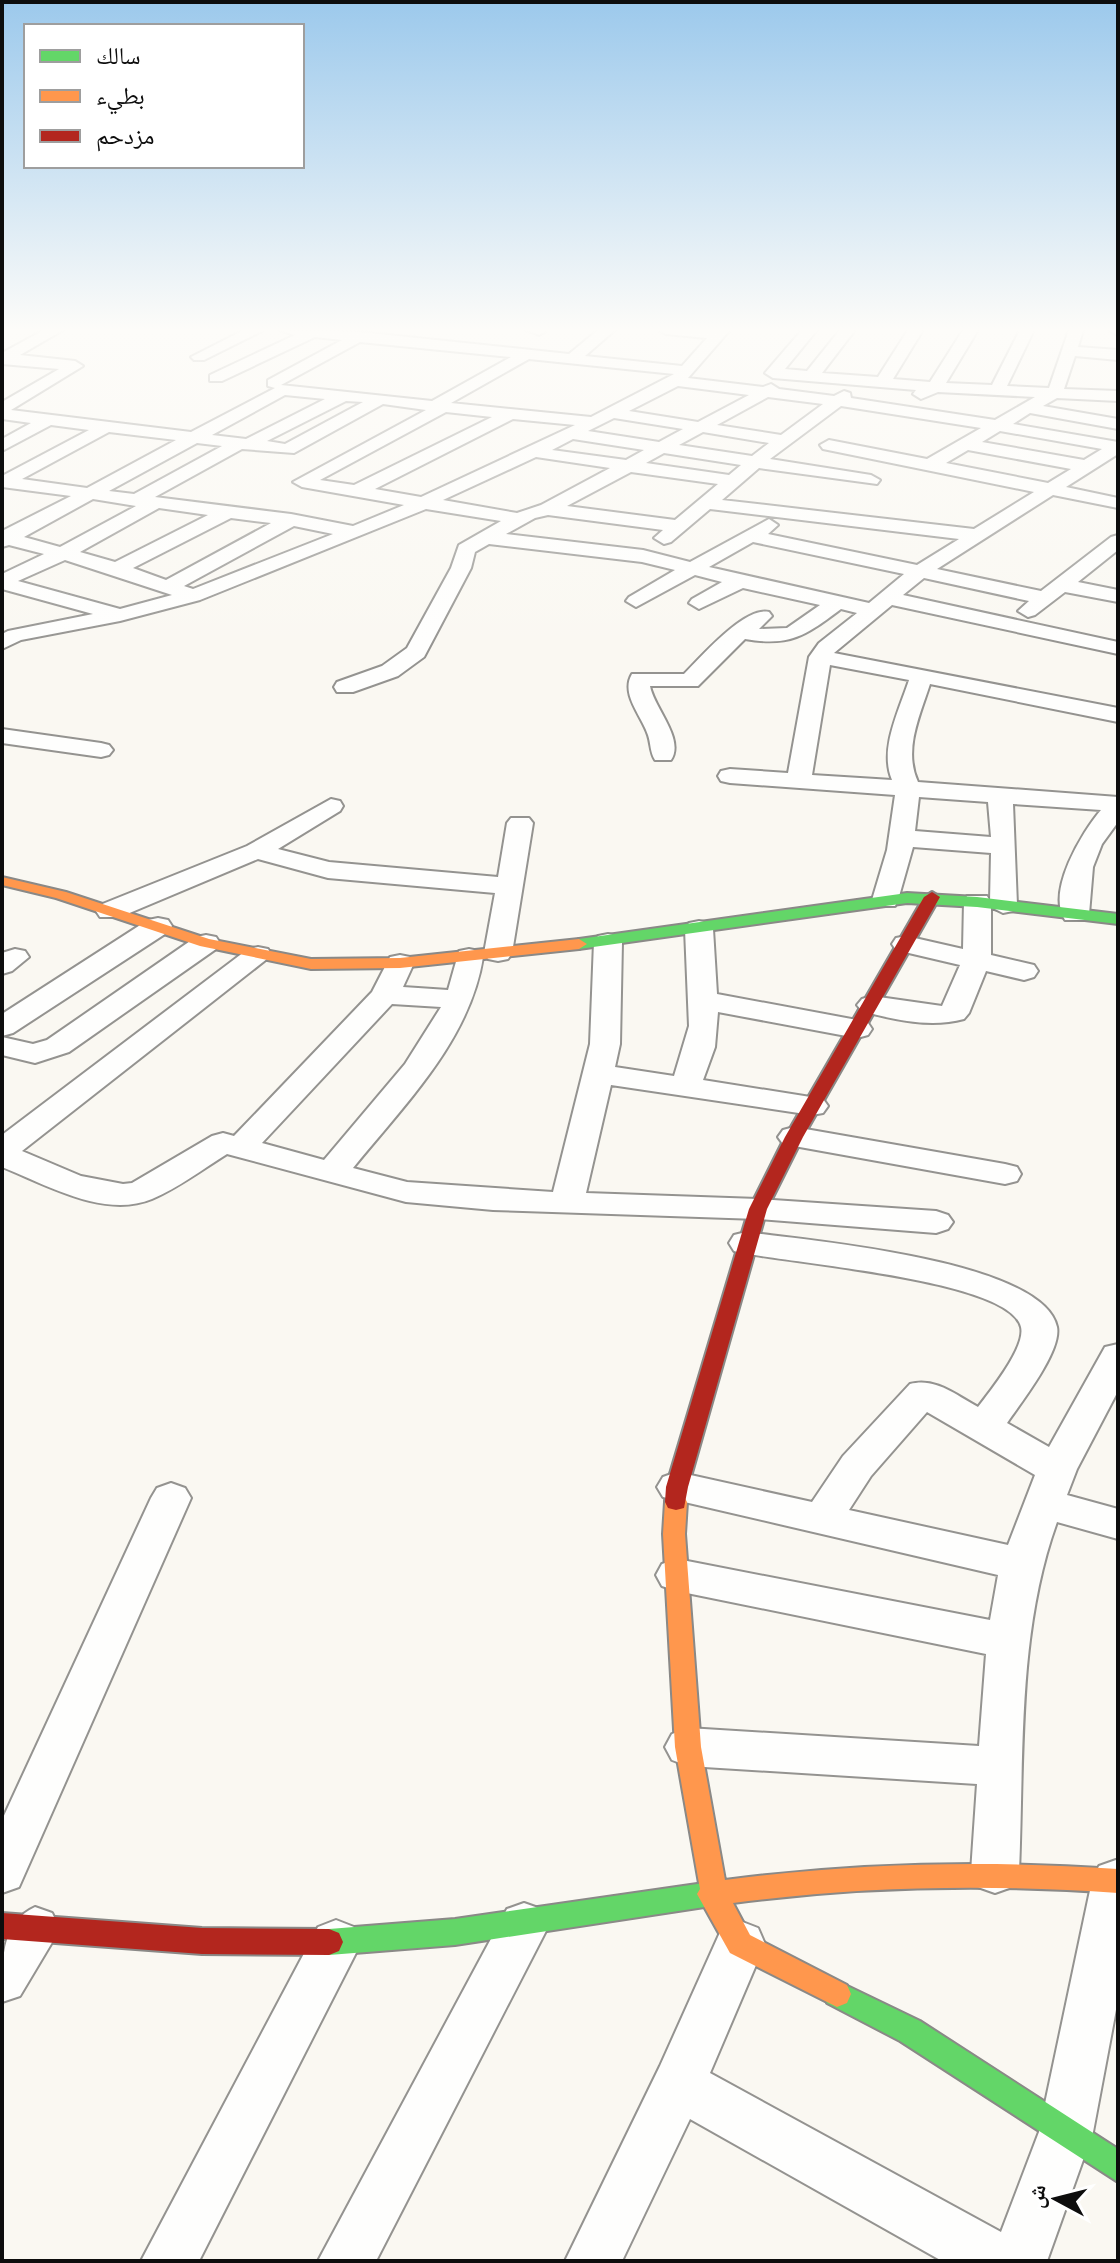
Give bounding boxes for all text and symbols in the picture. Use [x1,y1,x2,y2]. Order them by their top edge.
legend [24,24,304,168]
text: سالك [96,42,141,70]
text: بطيء [96,82,145,115]
text: مزدحم [96,122,155,152]
north arrow [1016,2159,1096,2239]
text: ش [1023,2184,1051,2210]

